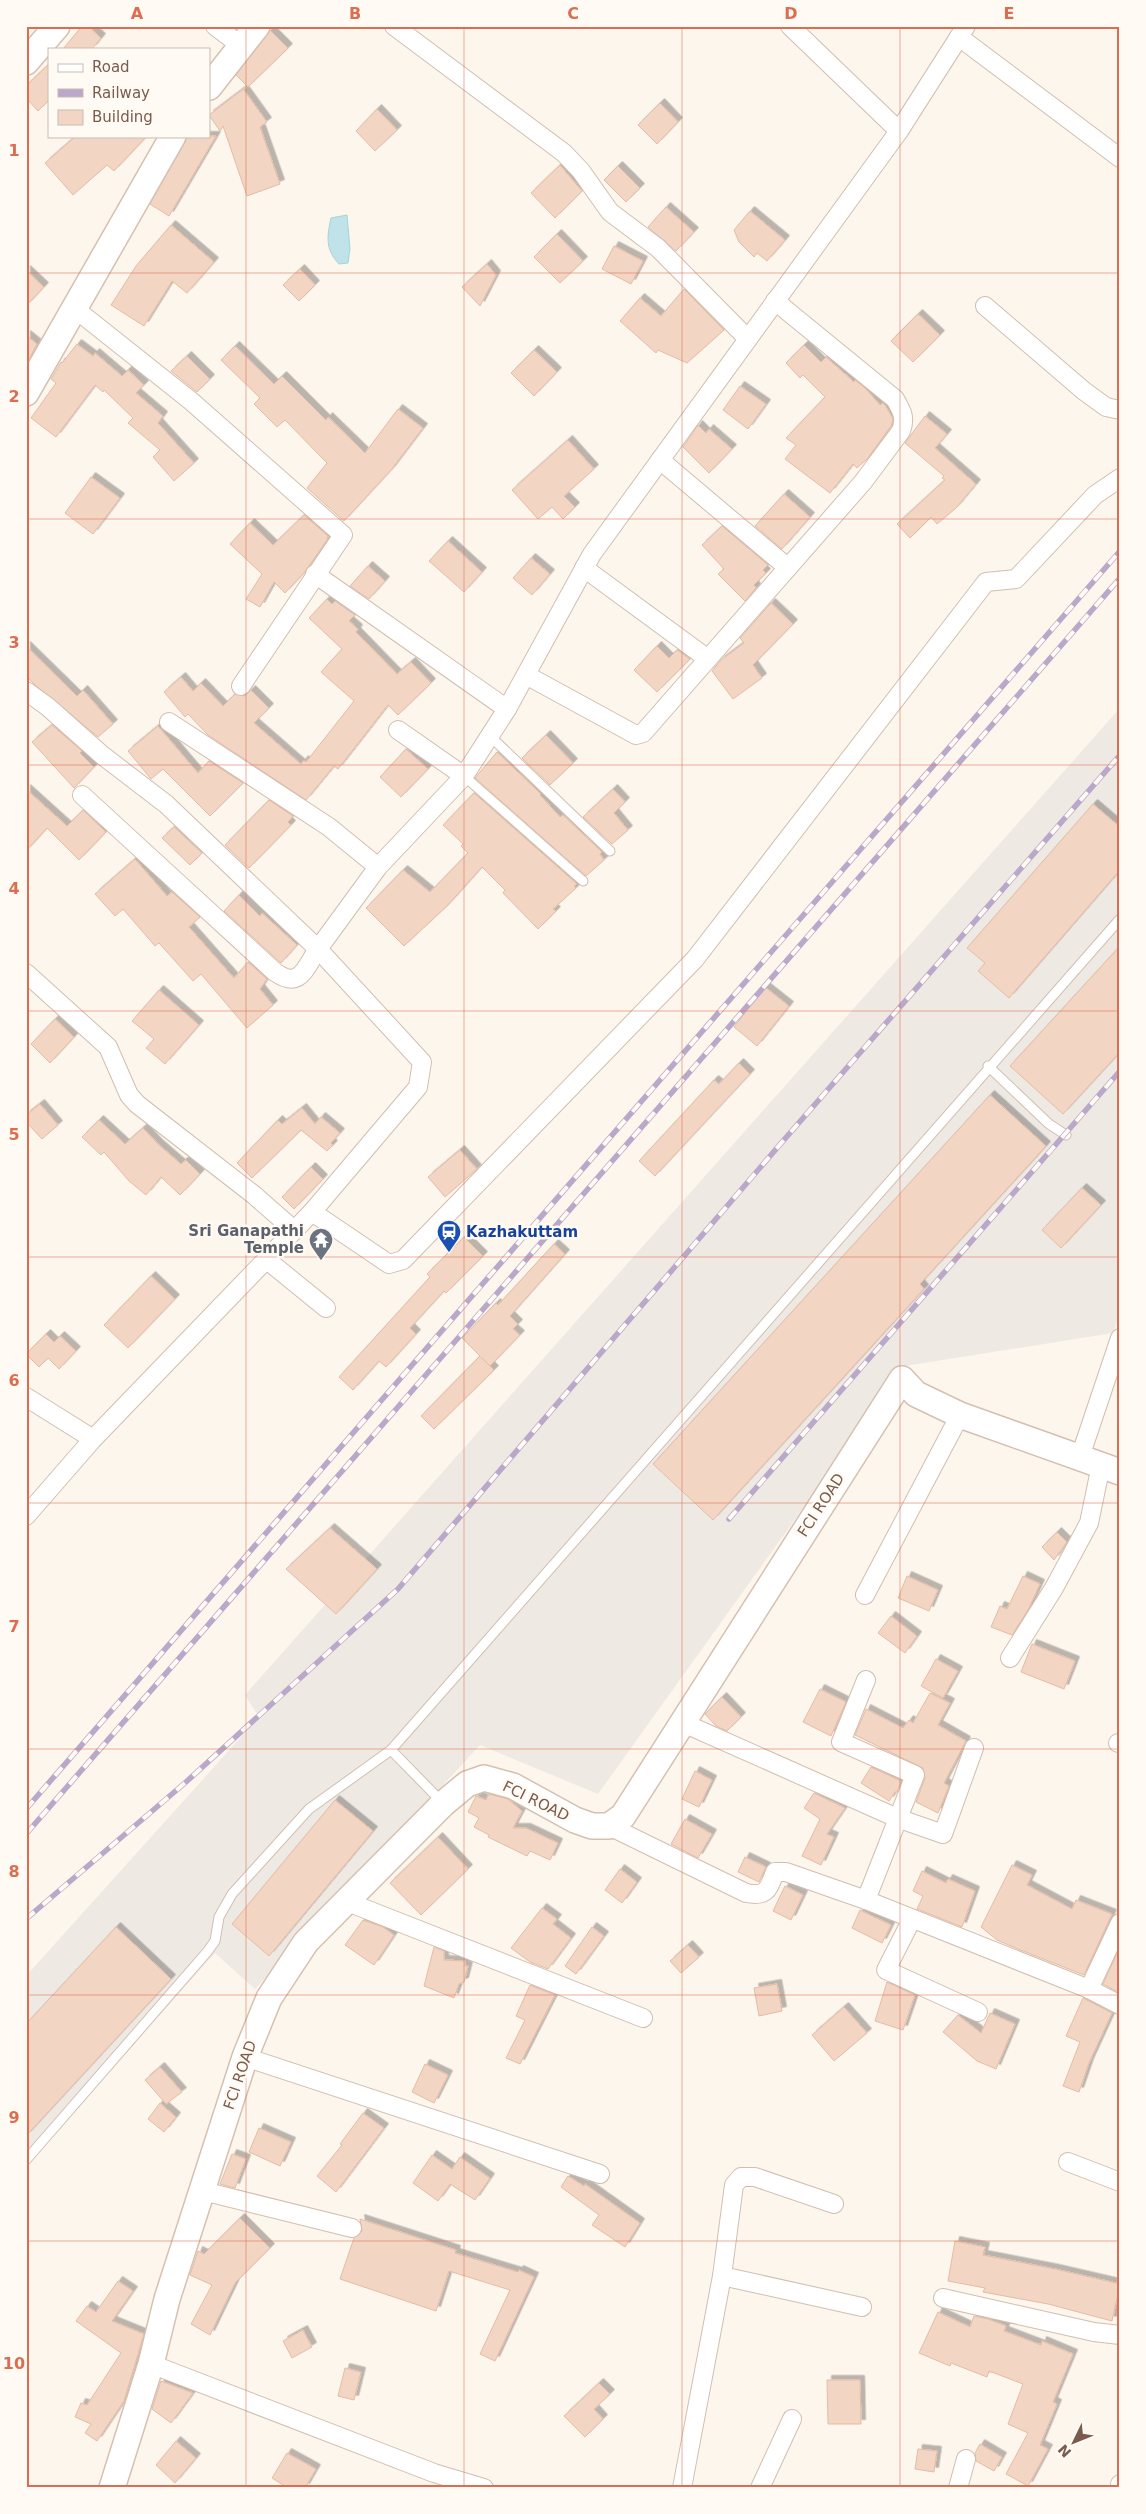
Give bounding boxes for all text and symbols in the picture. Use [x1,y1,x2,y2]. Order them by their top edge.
text: A [131,4,144,23]
text: B [349,4,361,23]
text: C [567,4,579,23]
text: D [784,4,798,23]
text: E [1004,4,1014,23]
legend [48,48,210,138]
text: Road [92,58,130,76]
text: Railway [92,84,150,102]
text: Building [92,108,153,126]
text: 1 [8,141,20,160]
text: 2 [8,387,20,406]
text: 3 [8,633,20,652]
text: 4 [8,879,20,898]
text: 5 [8,1125,20,1144]
station icon: Kazhakuttam [436,1219,462,1253]
place label: Sri Ganapathi Temple [188,1222,304,1257]
place label: Kazhakuttam [466,1223,578,1241]
temple icon: Sri Ganapathi Temple [308,1227,334,1261]
text: 6 [8,1371,20,1390]
street label: FCI ROAD [794,1470,848,1540]
text: 7 [8,1617,20,1636]
street label: FCI ROAD [500,1777,572,1825]
text: 8 [8,1862,20,1881]
street label: FCI ROAD [220,2038,260,2112]
text: 9 [8,2108,20,2127]
text: 10 [3,2354,25,2373]
north arrow [1048,2416,1098,2466]
text: N [1055,2441,1074,2461]

